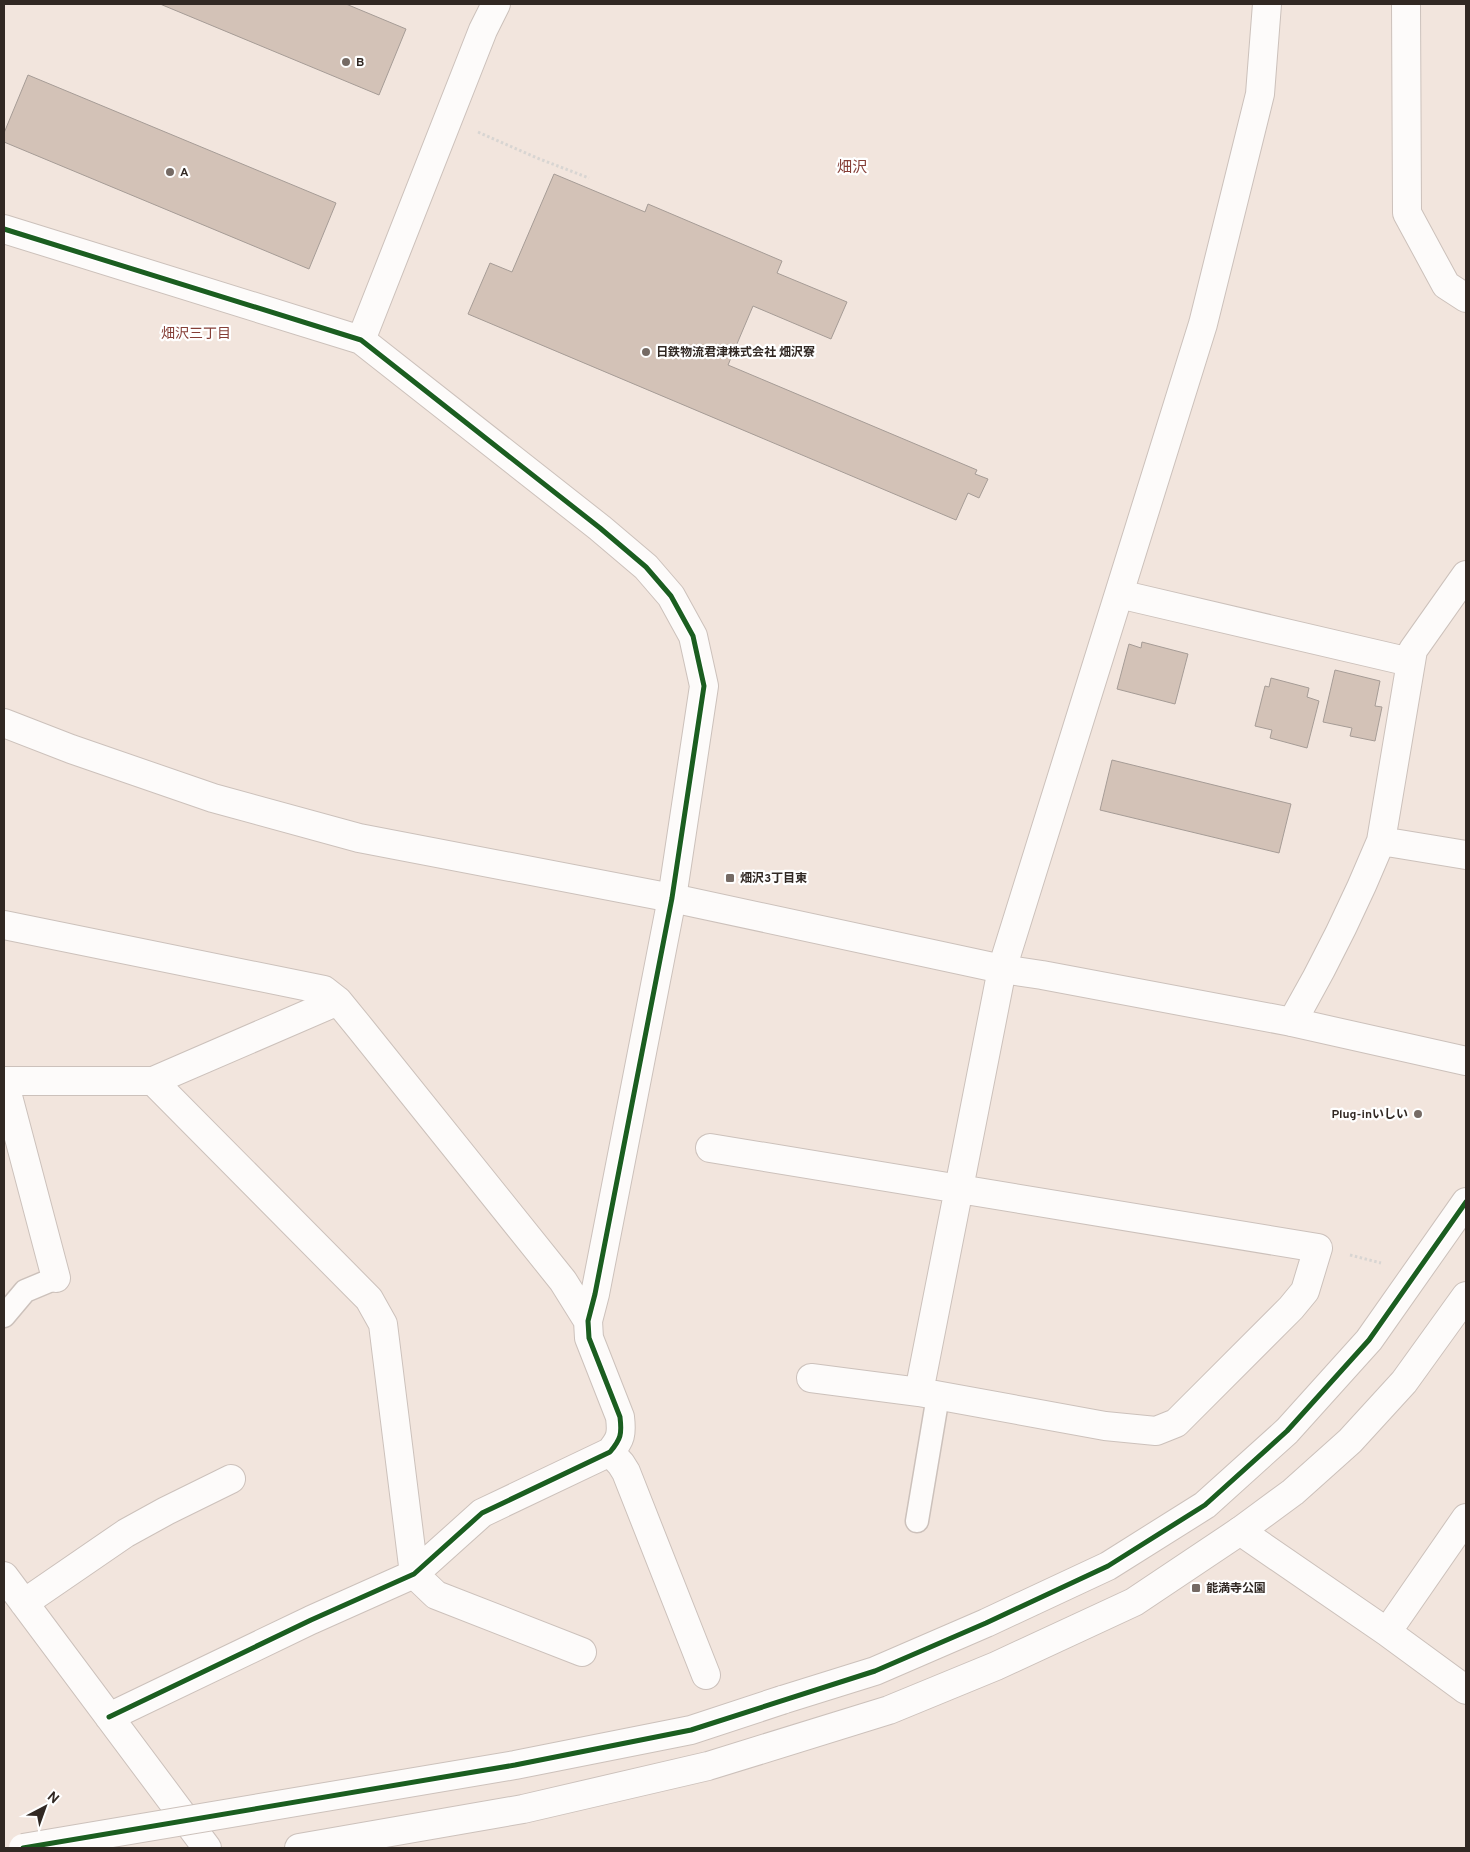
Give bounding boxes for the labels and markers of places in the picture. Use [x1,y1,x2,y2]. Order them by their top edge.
place label: B [356,55,364,71]
marker: B [340,56,352,68]
place label: A [180,165,189,181]
marker: A [164,166,176,178]
place label: 日鉄物流君津株式会社 畑沢寮 [656,345,815,361]
marker: 日鉄物流君津株式会社 畑沢寮 [640,346,652,358]
place label: 畑沢3丁目東 [740,871,807,887]
marker: 畑沢3丁目東 [724,872,736,884]
place label: Plug-inいしい [1331,1107,1408,1123]
marker: Plug-inいしい [1412,1108,1424,1120]
place label: 能満寺公園 [1206,1581,1266,1597]
marker: 能満寺公園 [1190,1582,1202,1594]

